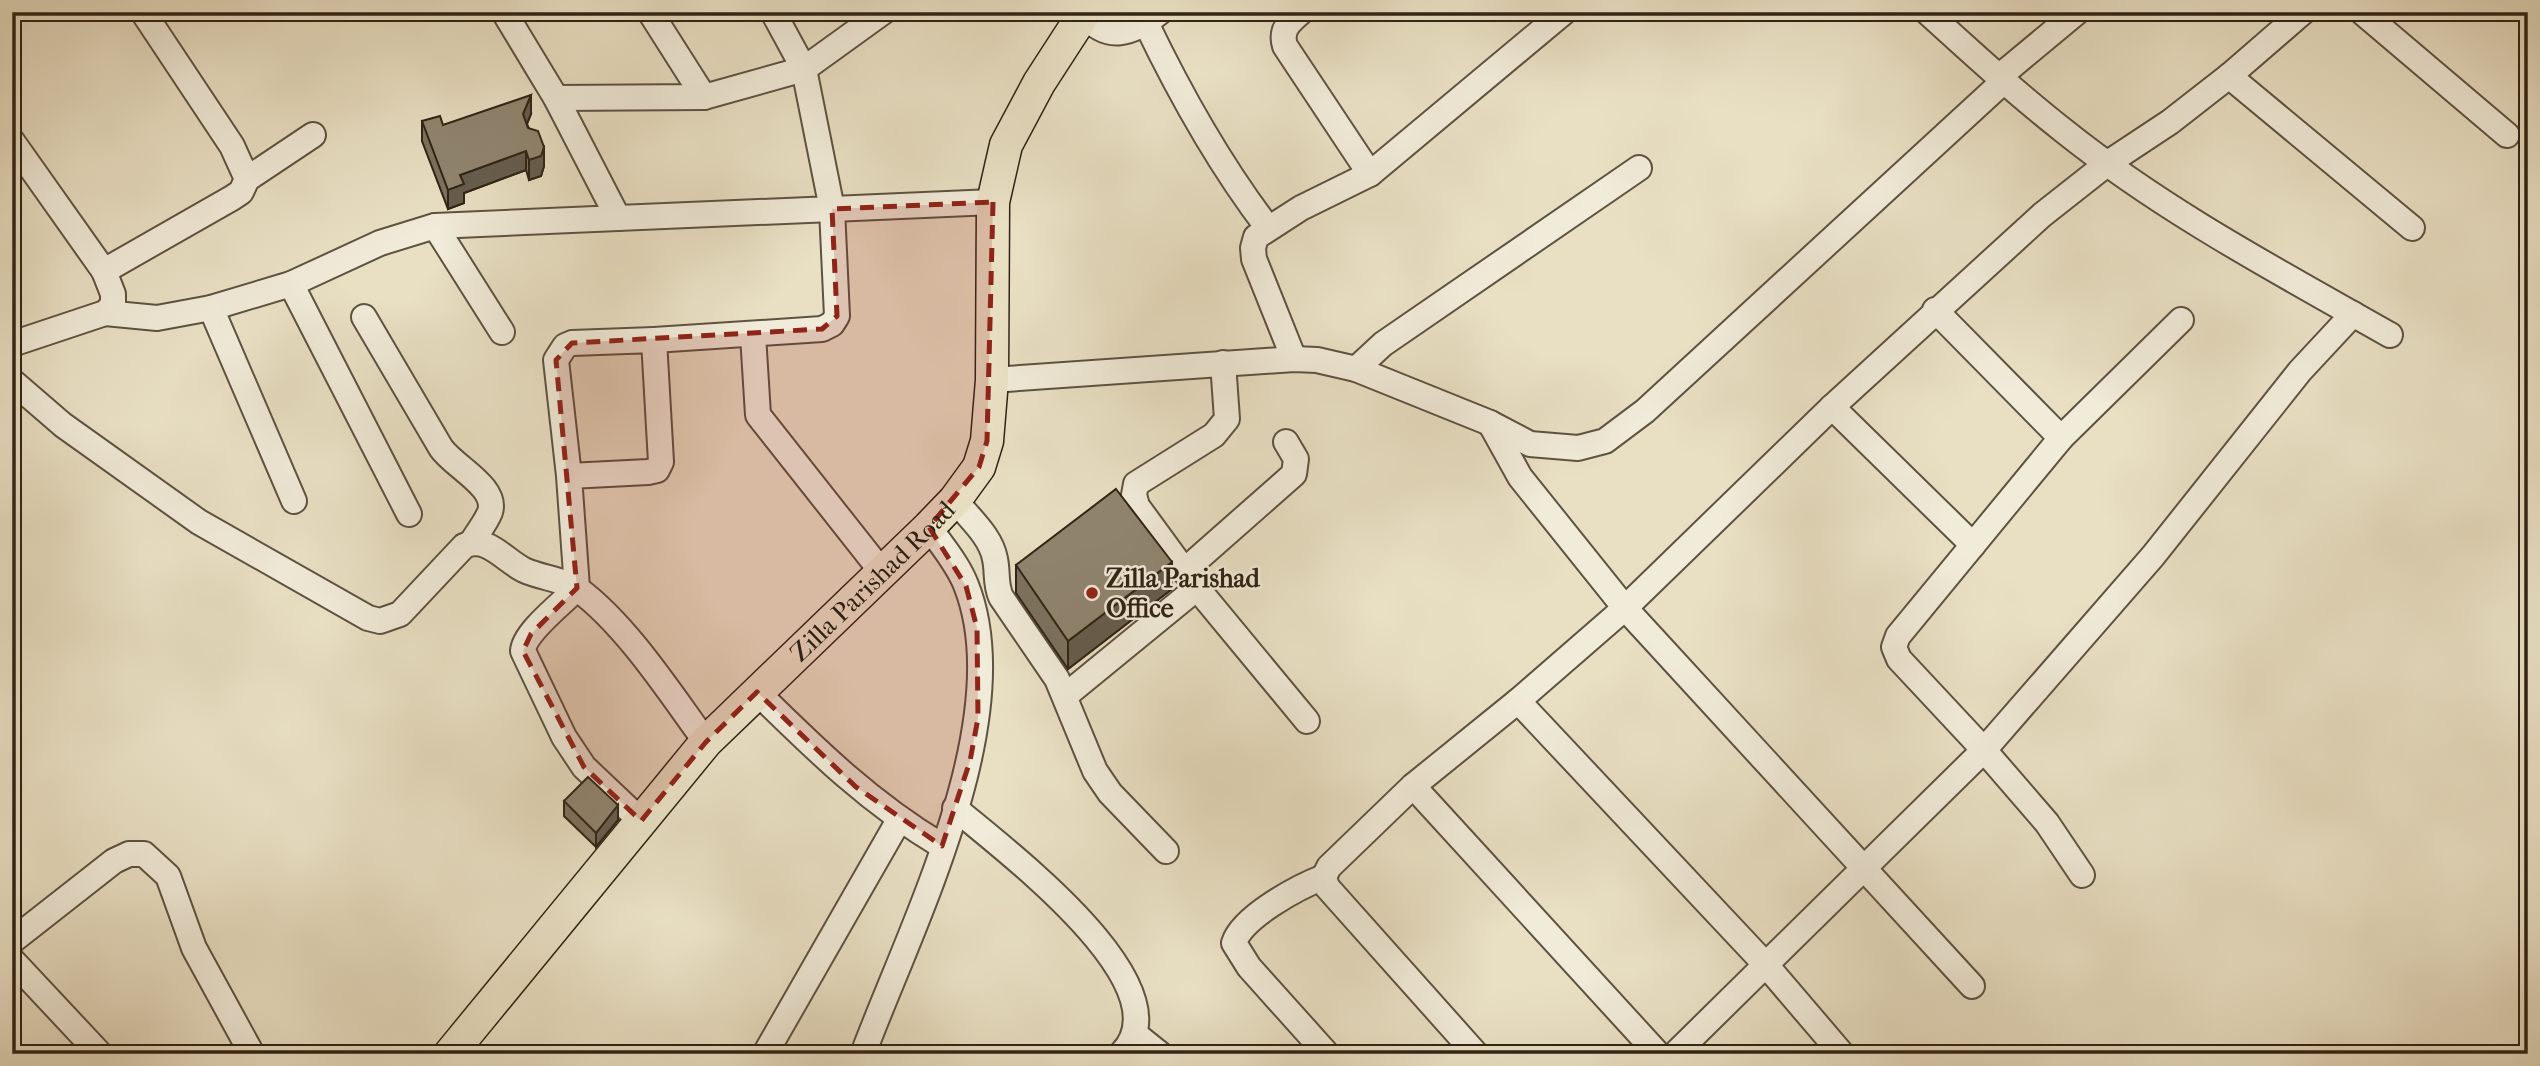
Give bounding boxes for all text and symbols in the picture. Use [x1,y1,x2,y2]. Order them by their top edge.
street label: Zilla Parishad Road [784,494,962,668]
place label: Zilla Parishad Office [1106,563,1261,624]
marker: Zilla Parishad Office [1084,585,1100,601]

